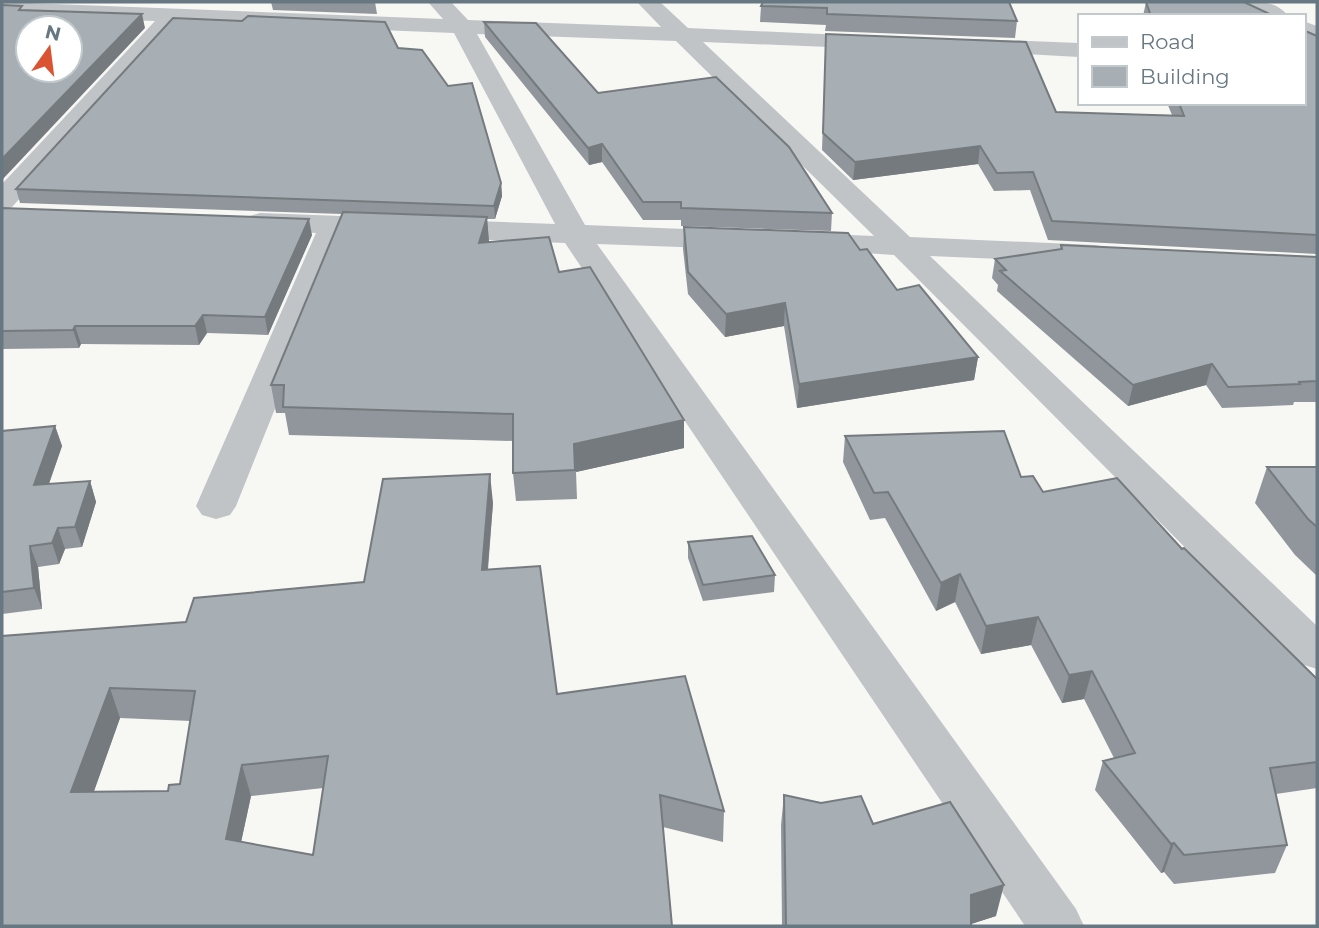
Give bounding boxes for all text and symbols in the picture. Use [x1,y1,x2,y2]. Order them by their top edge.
north arrow [14,14,84,84]
legend [1078,14,1305,105]
text: N [43,20,63,46]
text: Road [1140,29,1195,54]
text: Building [1140,64,1230,89]

